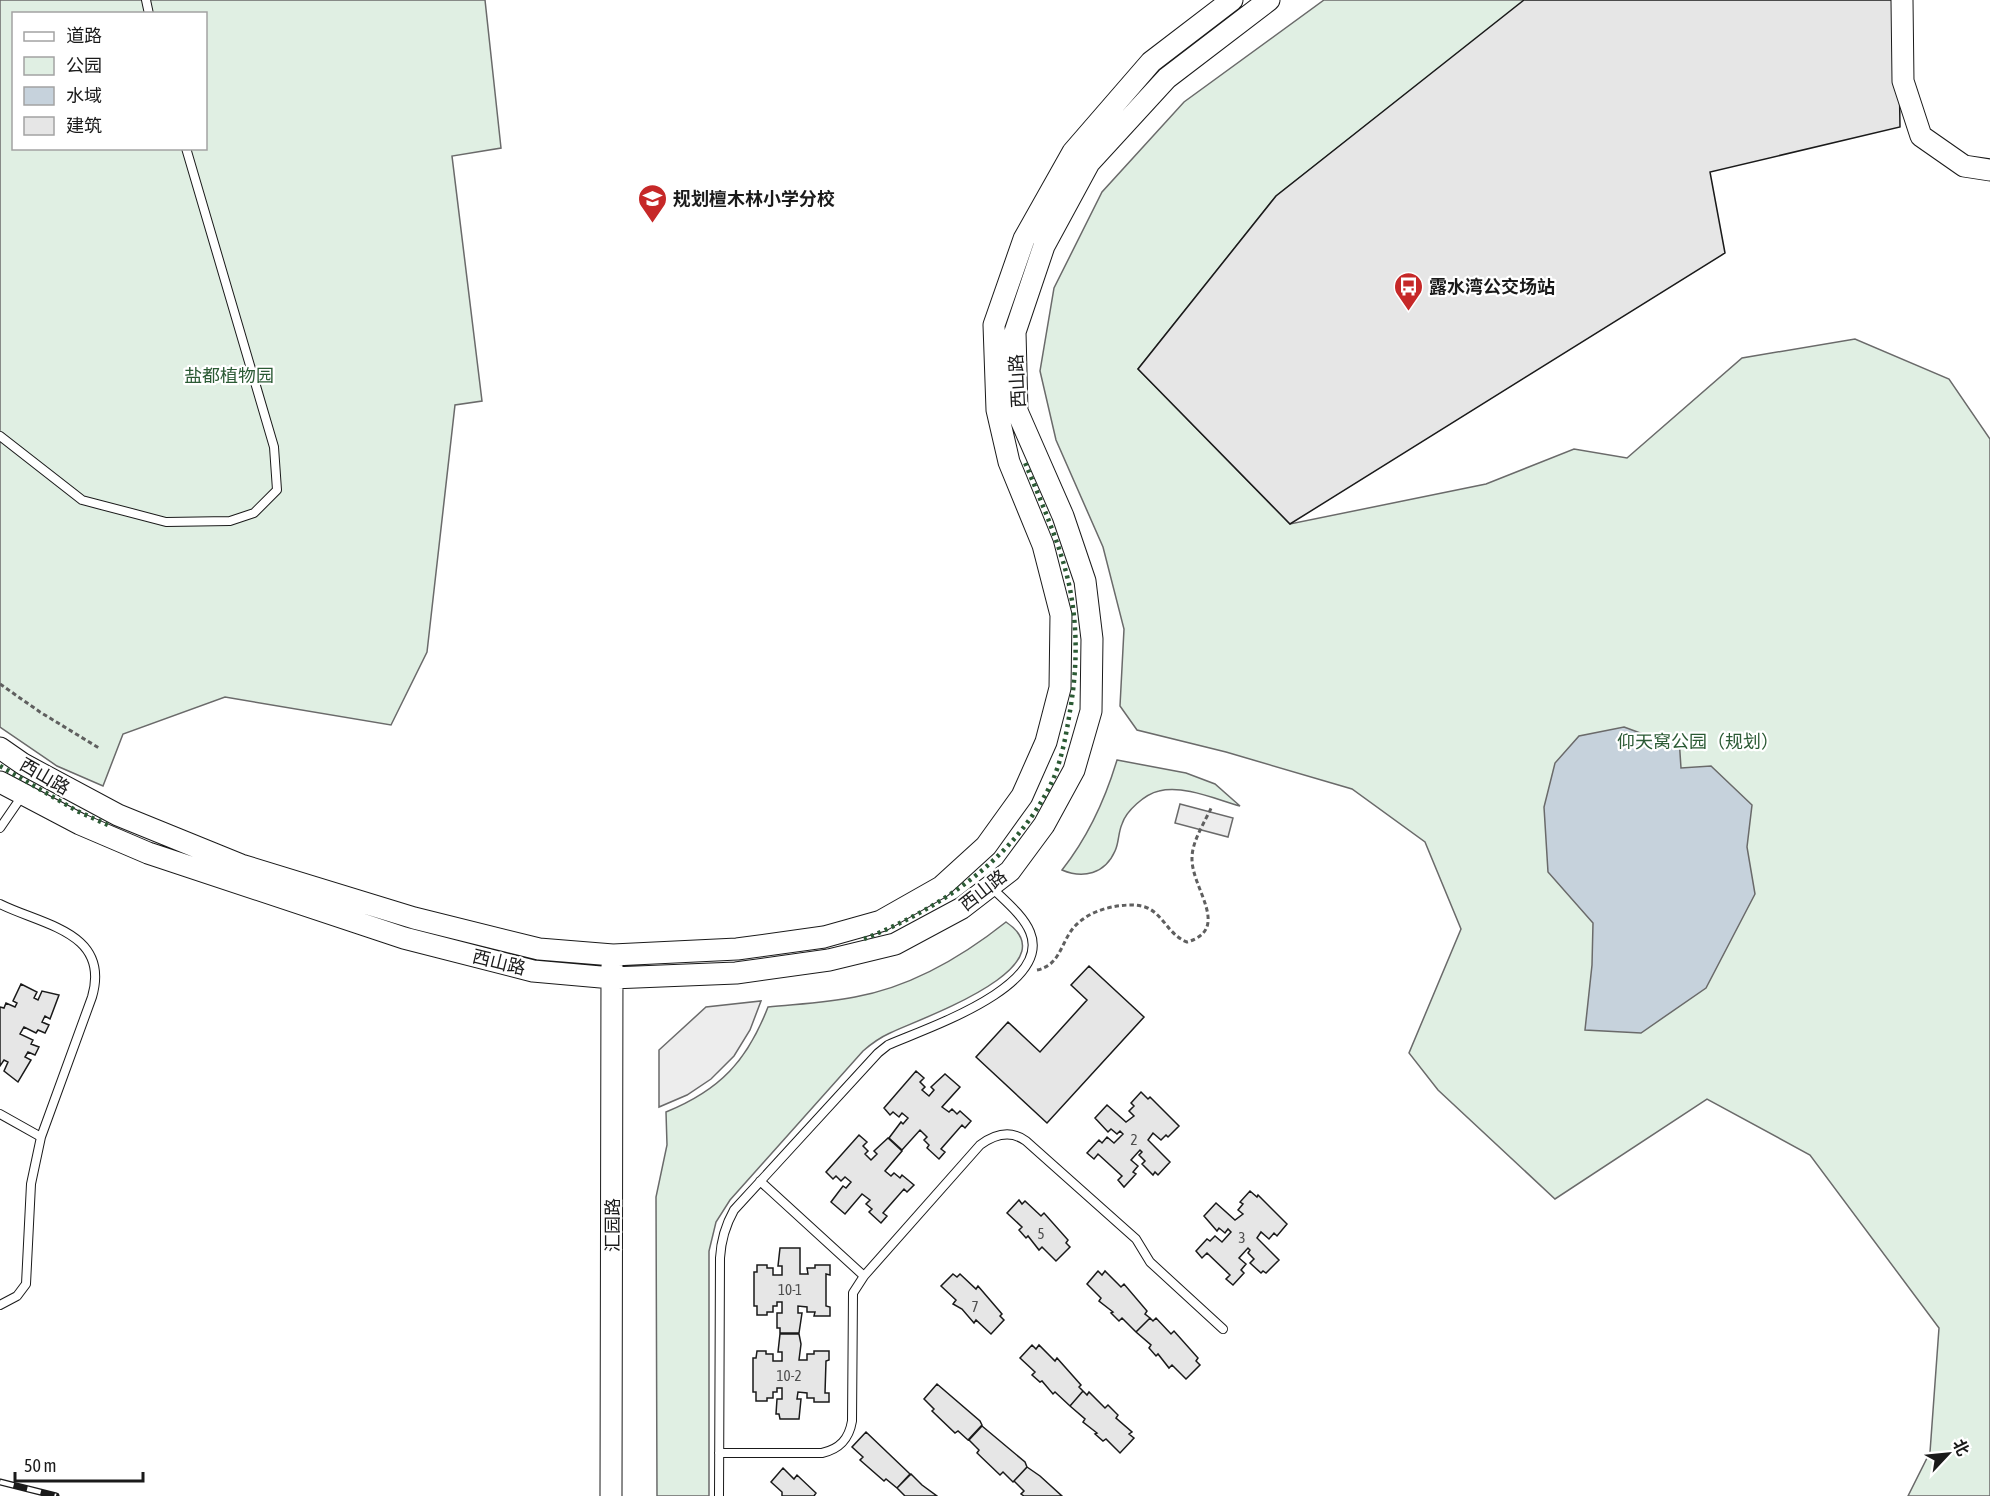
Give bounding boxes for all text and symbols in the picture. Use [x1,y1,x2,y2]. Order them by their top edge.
legend [12,12,207,150]
text: 道路 [66,25,102,46]
text: 公园 [66,55,102,76]
text: 水域 [66,85,102,106]
text: 建筑 [66,115,102,136]
school or university icon: 规划檀木林小学分校 [636,182,668,224]
place label: 规划檀木林小学分校 [673,188,835,209]
bus stop icon: 露水湾公交场站 [1392,270,1424,312]
place label: 露水湾公交场站 [1429,276,1555,297]
street label: 西山路 [1005,353,1029,409]
park label: 盐都植物园 [184,365,274,386]
park label: 仰天窝公园（规划） [1617,731,1779,752]
street label: 西山路 [16,753,74,799]
street label: 西山路 [955,865,1011,915]
street label: 西山路 [470,945,528,979]
house number: 2 [1130,1131,1138,1148]
street label: 汇园路 [602,1198,623,1252]
house number: 5 [1037,1225,1045,1242]
house number: 3 [1238,1229,1246,1246]
house number: 10-1 [778,1281,802,1298]
house number: 7 [971,1298,979,1315]
house number: 10-2 [777,1367,801,1384]
north arrow [1918,1424,1978,1484]
text: 北 [1950,1436,1973,1459]
scale bar [15,1445,142,1483]
text: 50 m [24,1455,56,1476]

